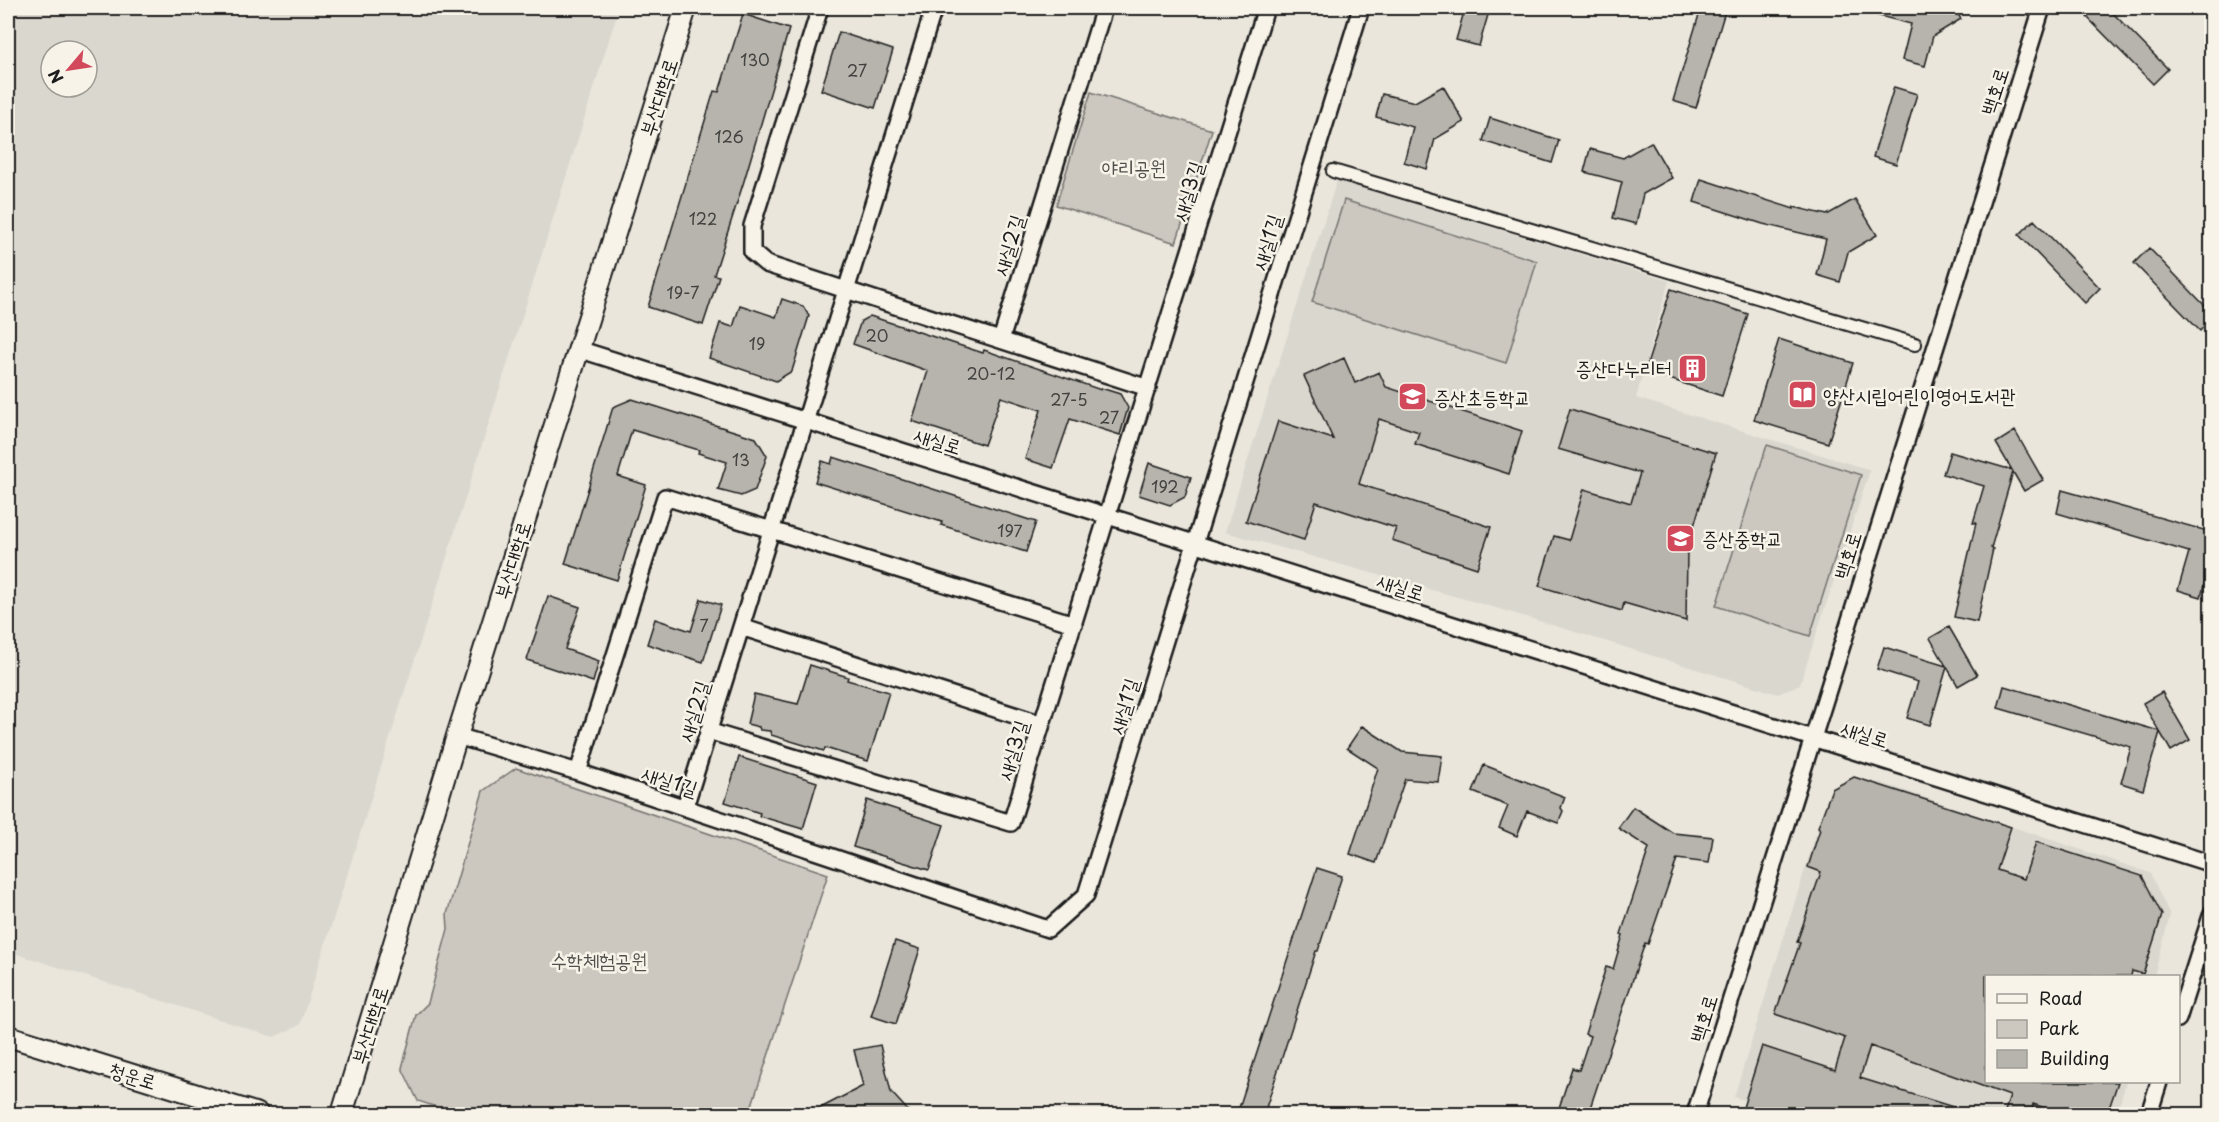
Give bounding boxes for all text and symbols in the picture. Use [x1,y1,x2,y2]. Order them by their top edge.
north arrow [39,39,99,99]
house number: 130 [740,47,770,71]
street label: 부산대학로 [631,54,685,140]
house number: 27 [847,58,867,82]
street label: 백호로 [1972,63,2016,119]
text: N [41,65,69,88]
house number: 126 [714,124,744,148]
park label: 야리공원 [1102,152,1166,182]
street label: 새실3길 [1164,157,1210,225]
house number: 122 [689,206,717,230]
street label: 새실1길 [1243,210,1289,274]
street label: 새실2길 [985,211,1031,279]
house number: 19-7 [667,280,699,304]
house number: 20 [866,323,888,347]
house number: 19 [749,331,765,355]
building icon: 증산다누리터 [1677,352,1709,384]
place label: 증산다누리터 [1575,353,1672,383]
house number: 20-12 [966,361,1016,385]
library icon: 양산시립어린이영어도서관 [1786,379,1818,411]
place label: 양산시립어린이영어도서관 [1823,380,2016,410]
school or university icon: 증산초등학교 [1397,381,1429,413]
place label: 증산초등학교 [1434,382,1531,412]
house number: 27-5 [1050,387,1088,411]
house number: 27 [1099,405,1119,429]
street label: 새실로 [911,419,965,461]
house number: 13 [732,447,750,471]
house number: 192 [1151,474,1179,498]
street label: 부산대학로 [486,517,538,603]
house number: 197 [997,518,1023,542]
school or university icon: 증산중학교 [1665,522,1697,554]
place label: 증산중학교 [1702,523,1782,553]
street label: 백호로 [1826,528,1868,582]
street label: 새실로 [1373,564,1429,608]
house number: 7 [699,613,709,637]
street label: 새실1길 [1100,674,1146,738]
street label: 새실2길 [670,677,716,745]
street label: 새실로 [1837,711,1893,755]
street label: 새실3길 [989,716,1035,784]
street label: 새실1길 [638,757,702,803]
park label: 수학체험공원 [551,945,647,975]
legend [1985,975,2180,1083]
street label: 부산대학로 [343,982,395,1068]
text: Road [2039,984,2083,1011]
street label: 백호로 [1682,991,1724,1045]
text: Park [2039,1014,2079,1041]
text: Building [2039,1044,2109,1071]
street label: 청운로 [106,1054,160,1096]

